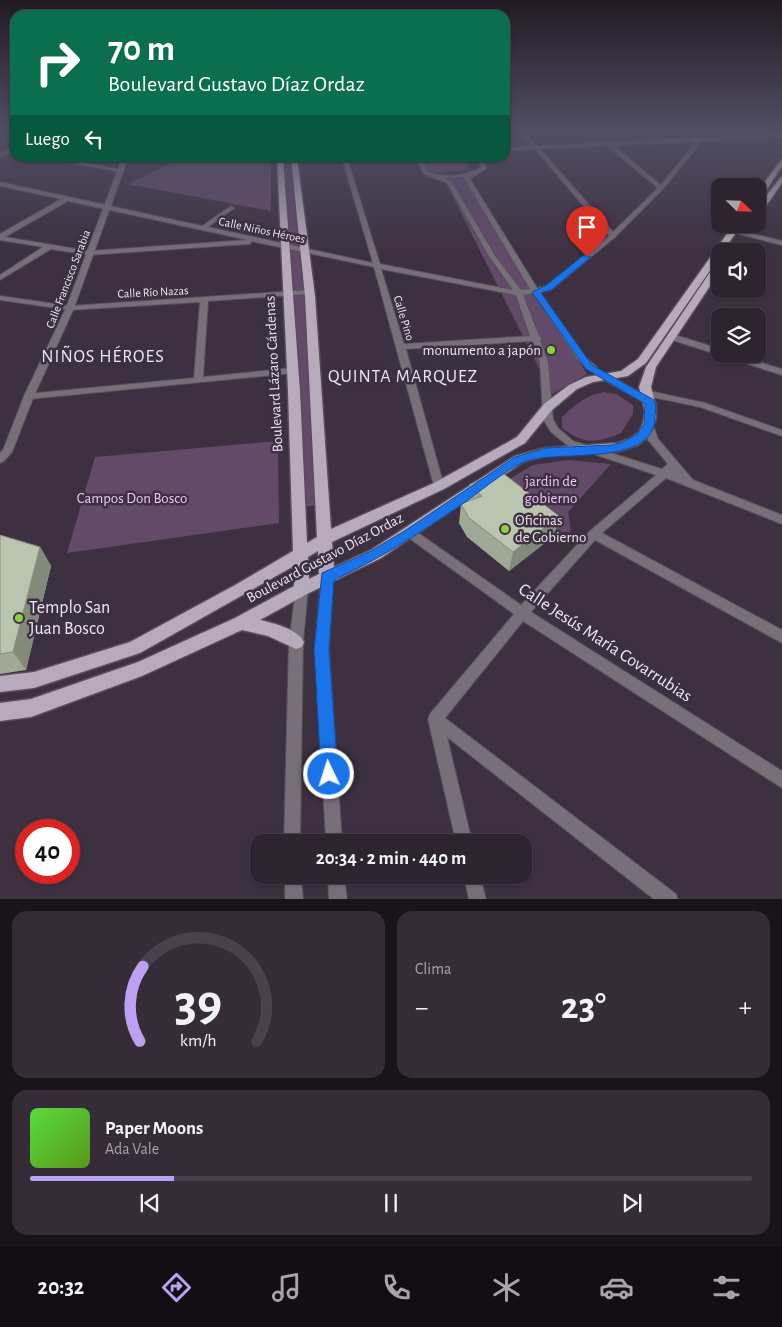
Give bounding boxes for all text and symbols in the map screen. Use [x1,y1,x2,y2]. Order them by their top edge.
icon: right [25,30,90,95]
text: 70 m [108,32,175,67]
text: Boulevard Gustavo Díaz Ordaz [108,73,365,95]
icon: left [80,125,108,153]
text: Luego [25,130,70,149]
north arrow [711,178,766,232]
map controls [711,178,766,363]
pin [566,206,608,257]
icon: arrive [573,213,601,241]
street label: Calle Niños Héroes [218,215,306,245]
street label: Calle Francisco Sarabia [44,228,93,330]
button: sound [711,243,766,298]
street label: Calle Río Nazas [117,284,189,300]
street label: Calle Pino [391,294,417,342]
street label: Boulevard Lázaro Cárdenas [262,295,286,453]
button: layers [711,308,766,363]
place label: monumento a japón [423,343,541,358]
marker: monumento a japón [545,344,557,356]
district label: NIÑOS HÉROES [41,345,165,366]
district label: QUINTA MARQUEZ [328,368,478,386]
park label: jardin de gobierno [525,474,577,506]
park label: Campos Don Bosco [77,491,187,506]
street label: Boulevard Gustavo Díaz Ordaz [244,510,406,606]
place label: Oficinas de Gobierno [515,513,586,545]
marker: Oficinas de Gobierno [499,523,511,535]
street label: Calle Jesús María Covarrubias [515,580,695,706]
place label: Templo San Juan Bosco [29,599,110,638]
marker: Templo San Juan Bosco [13,612,25,624]
position arrow [302,747,354,799]
speed limit sign: 40 [15,819,80,884]
text: 20:34 · 2 min · 440 m [316,849,466,868]
text: Clima [415,961,451,977]
text: 39 [175,978,222,1030]
text: 23° [561,988,606,1026]
text: − [415,994,428,1022]
text: + [739,994,752,1022]
text: km/h [180,1032,217,1050]
text: Paper Moons [105,1119,203,1138]
text: Ada Vale [105,1141,159,1157]
icon: previous [136,1189,164,1217]
icon: pause [377,1189,405,1217]
icon: next [618,1189,646,1217]
icon: directions [159,1270,194,1305]
icon: music [269,1270,304,1305]
icon: phone [379,1270,414,1305]
icon: climate [489,1270,524,1305]
icon: car [599,1270,634,1305]
icon: filters [709,1270,744,1305]
text: 20:32 [38,1276,84,1298]

